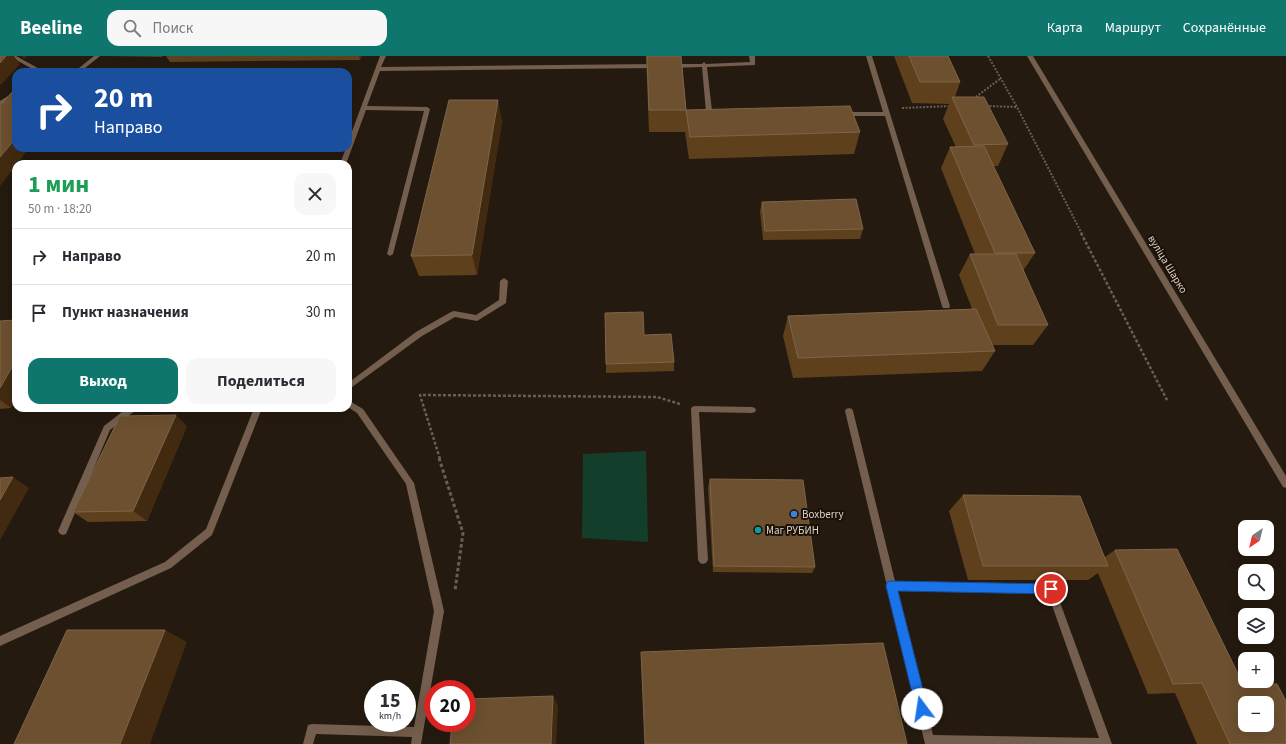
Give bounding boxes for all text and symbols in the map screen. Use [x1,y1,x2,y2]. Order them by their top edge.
search box [107,10,387,46]
text: Beeline [20,15,83,42]
icon: search [121,17,143,39]
text: Поиск [153,18,193,39]
text: Карта [1047,18,1083,38]
text: Маршрут [1105,18,1161,38]
text: Сохранённые [1183,18,1266,38]
text: 20 m [94,78,153,118]
icon: right [28,84,80,136]
text: Направо [94,115,162,140]
text: 1 мин [28,167,89,202]
button: close [294,173,336,215]
text: 50 m · 18:20 [28,200,92,218]
street label: вуліца Шарко [1144,232,1191,296]
icon: right [28,246,50,268]
text: Направо [62,246,121,267]
text: 20 m [306,246,336,267]
icon: arrive [28,302,50,324]
text: Пункт назначения [62,302,189,323]
text: 30 m [306,302,336,323]
button: Выход [28,358,178,404]
button: Поделиться [186,358,336,404]
place label: Boxberry [802,507,844,522]
marker: Boxberry [789,509,799,519]
north arrow [1238,520,1274,556]
map controls [1238,520,1274,732]
place label: Маг РУБИН [766,523,819,538]
marker: Маг РУБИН [753,525,763,535]
button: search [1238,564,1274,600]
pin [1034,572,1068,606]
icon: arrive [1040,578,1062,600]
button: layers [1238,608,1274,644]
button: + [1238,652,1274,688]
speed limit sign: 20 [424,680,476,732]
text: 15 [379,687,401,715]
position arrow [901,688,943,730]
button: − [1238,696,1274,732]
text: km/h [379,709,401,723]

